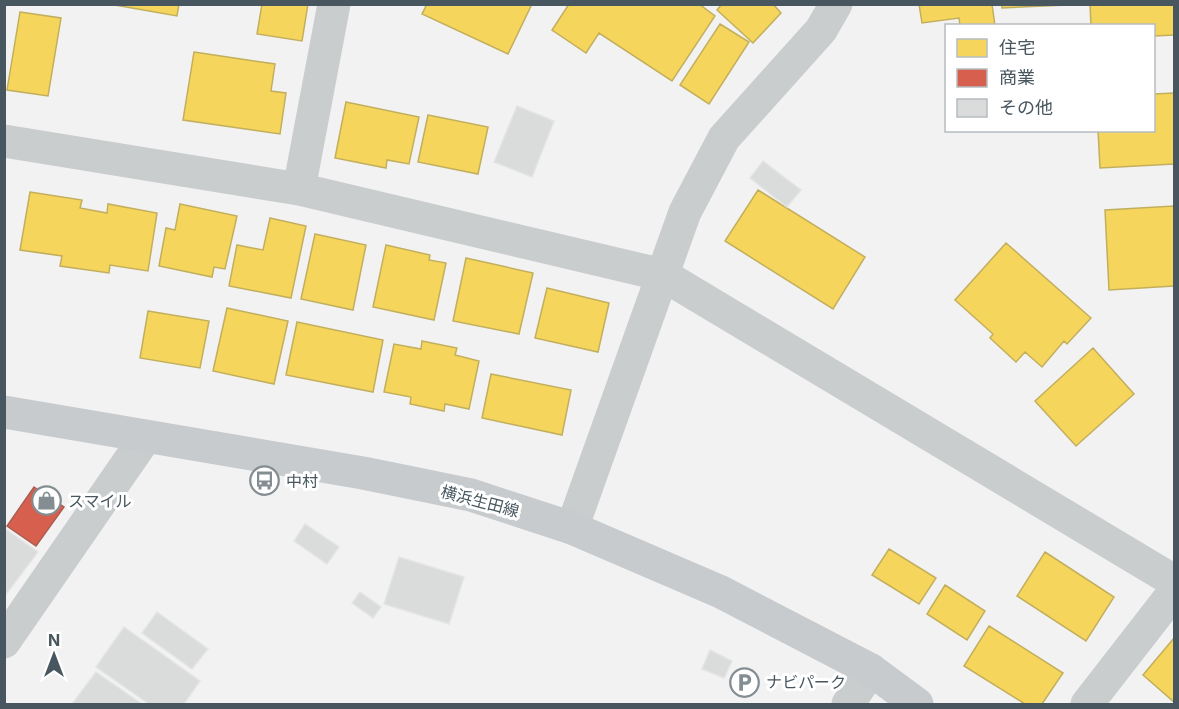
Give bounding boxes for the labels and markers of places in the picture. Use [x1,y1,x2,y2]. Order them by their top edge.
bus stop icon: 中村 [249,465,281,497]
place label: 中村 [286,471,318,491]
shop icon: スマイル [31,485,63,517]
place label: スマイル [68,491,132,511]
parking icon: ナビパーク [729,666,761,698]
place label: ナビパーク [766,672,846,692]

